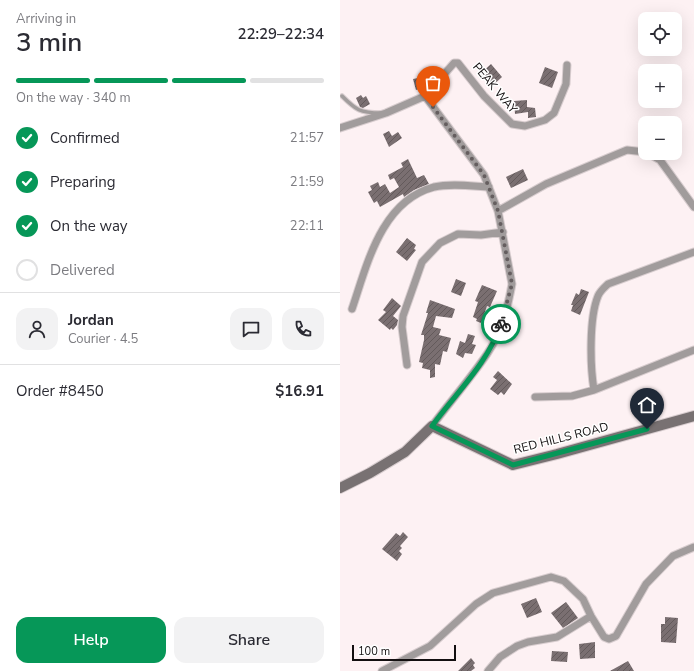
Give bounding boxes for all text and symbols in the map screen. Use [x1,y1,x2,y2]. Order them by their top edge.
text: Arriving in [16,10,76,28]
map controls [638,12,682,160]
button: locate [638,12,682,56]
text: 22:29–22:34 [237,24,324,44]
text: 3 min [16,25,82,60]
street label: PEAK WAY [469,59,521,117]
button: + [638,64,682,108]
pin [416,66,450,107]
icon: bag [422,72,444,94]
text: On the way · 340 m [16,89,131,107]
button: − [638,116,682,160]
icon: check [16,127,38,149]
text: Confirmed [50,128,120,148]
text: 21:57 [290,129,324,147]
icon: check [16,171,38,193]
text: Preparing [50,172,115,192]
text: 21:59 [290,173,324,191]
icon: check [16,215,38,237]
text: On the way [50,216,128,236]
text: 22:11 [290,217,324,235]
text: Delivered [50,260,115,280]
courier [481,304,521,344]
button: person [16,308,58,350]
button: chat [230,308,272,350]
button: phone [282,308,324,350]
text: Jordan [68,310,114,330]
icon: bike [490,313,512,335]
text: Courier · 4.5 [68,330,138,348]
text: Order #8450 [16,381,104,401]
text: $16.91 [275,381,324,401]
pin [630,388,664,429]
icon: home [636,394,658,416]
street label: RED HILLS ROAD [512,418,610,458]
button: Help [16,617,166,663]
button: Share [174,617,324,663]
scale bar [352,643,456,662]
text: 100 m [358,644,390,659]

